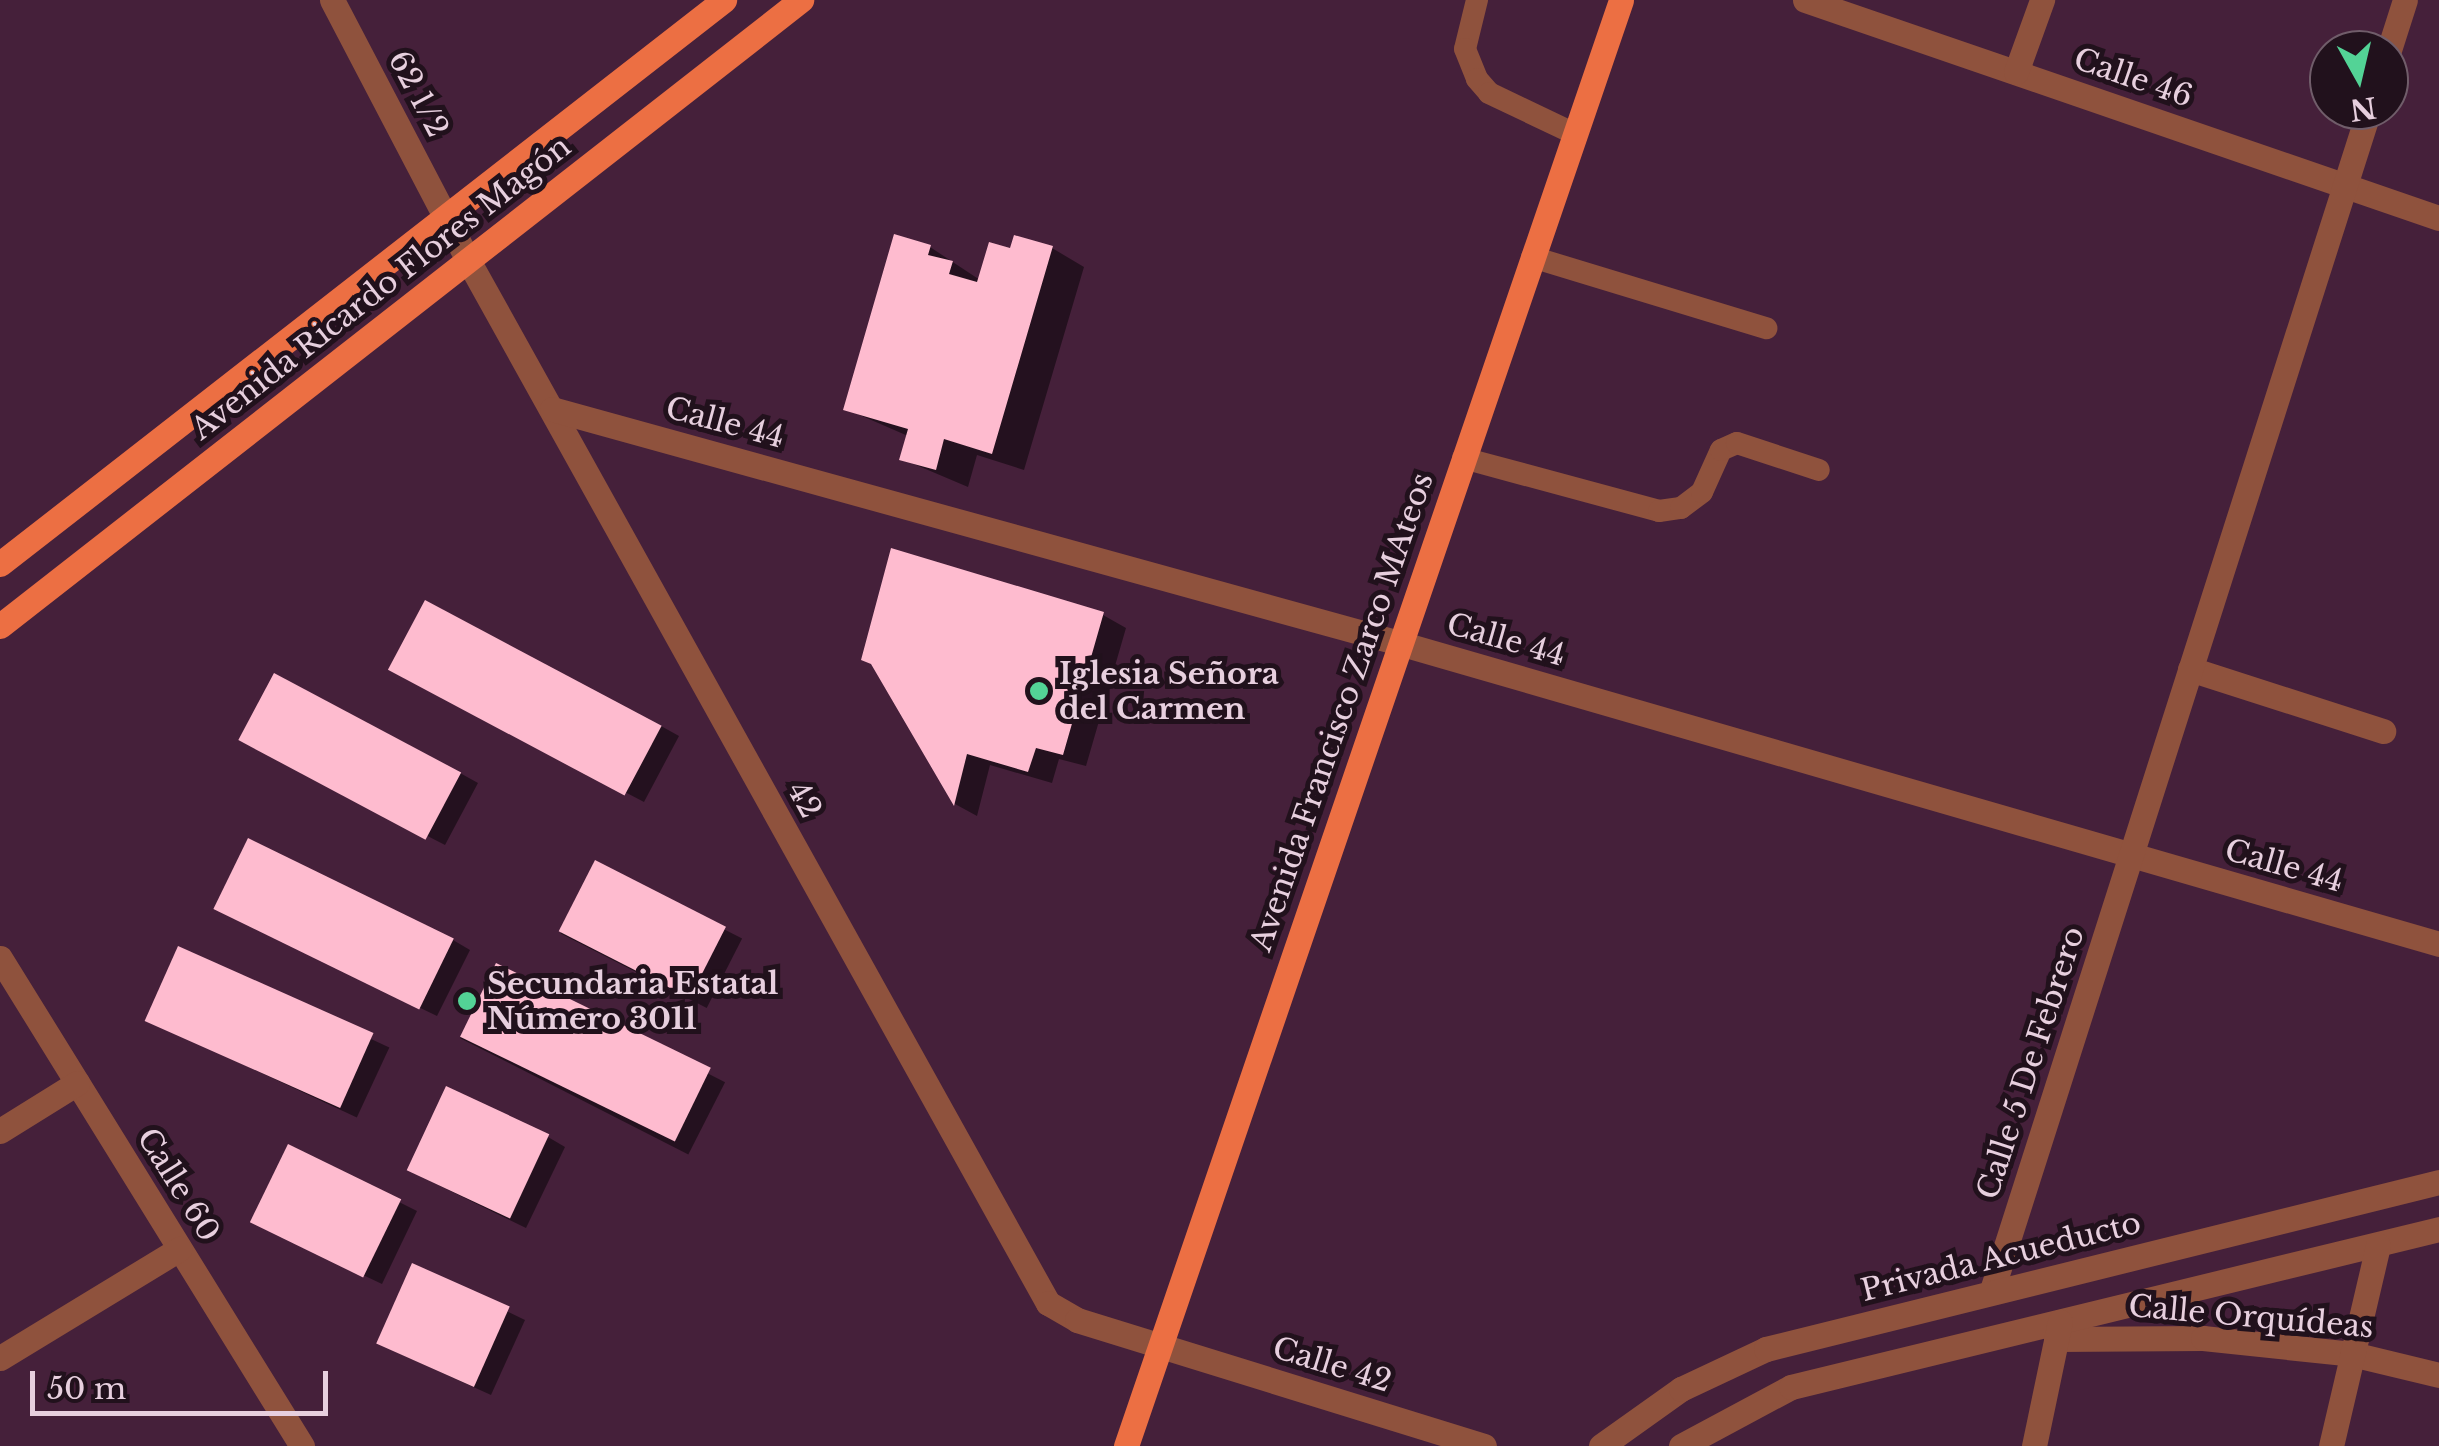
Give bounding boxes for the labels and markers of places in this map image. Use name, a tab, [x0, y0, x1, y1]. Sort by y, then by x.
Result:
place label: Iglesia Señora del Carmen	[1059, 656, 1279, 726]
marker: Iglesia Señora del Carmen	[1028, 680, 1050, 702]
place label: Secundaria Estatal Número 3011	[487, 966, 778, 1036]
marker: Secundaria Estatal Número 3011	[456, 990, 478, 1012]

